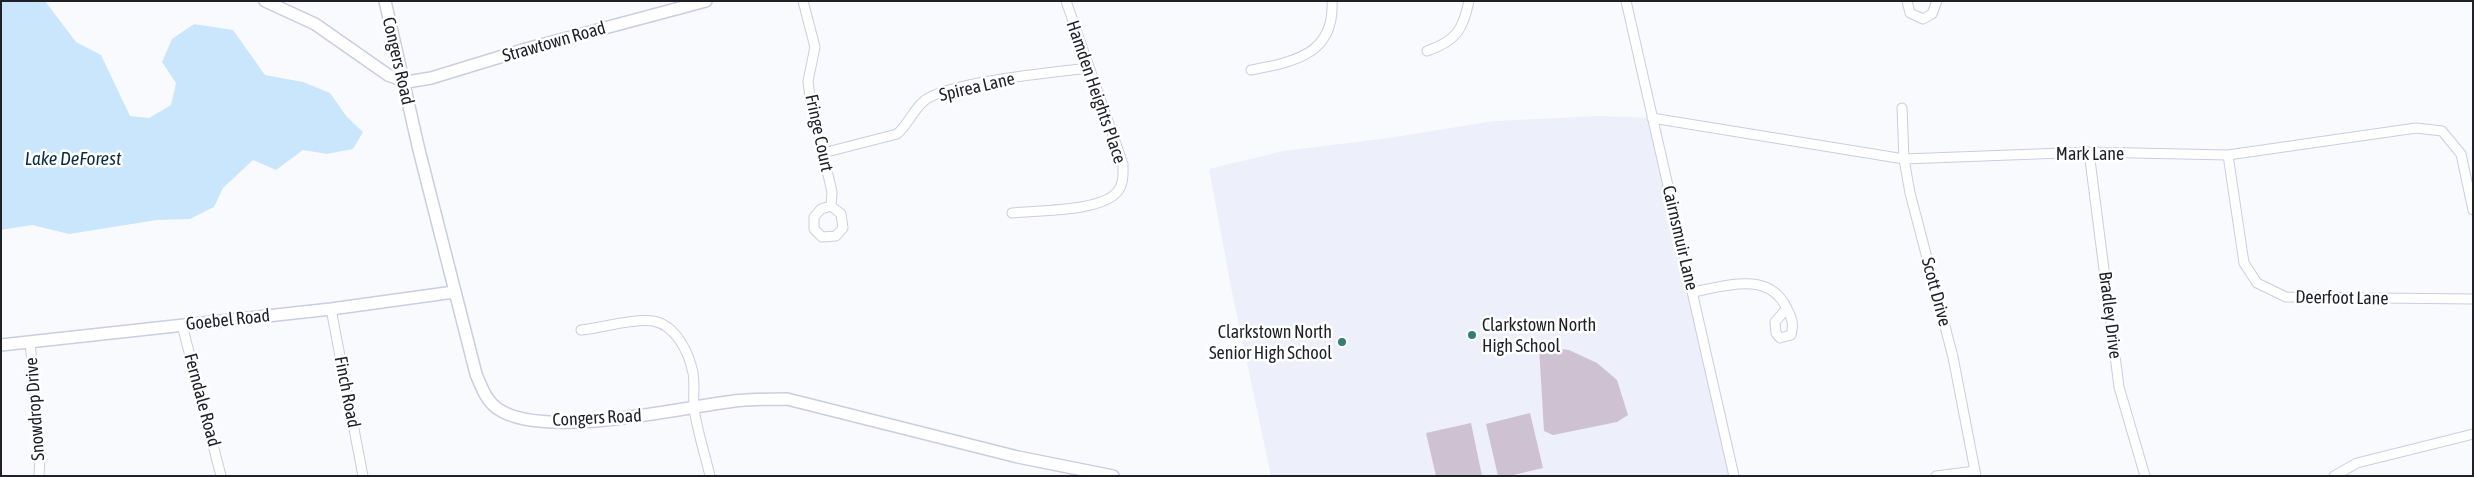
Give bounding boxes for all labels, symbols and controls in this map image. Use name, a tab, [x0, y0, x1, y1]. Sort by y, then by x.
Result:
street label: Congers Road	[377, 15, 419, 107]
street label: Strawtown Road	[500, 17, 608, 67]
street label: Hamden Heights Place	[1061, 18, 1131, 166]
street label: Spirea Lane	[937, 68, 1017, 106]
street label: Fringe Court	[800, 92, 838, 174]
street label: Mark Lane	[2056, 143, 2124, 165]
water label: Lake DeForest	[25, 148, 121, 170]
street label: Cairnsmuir Lane	[1657, 184, 1703, 292]
street label: Scott Drive	[1916, 255, 1956, 329]
street label: Bradley Drive	[2094, 270, 2126, 360]
street label: Deerfoot Lane	[2295, 286, 2389, 310]
street label: Goebel Road	[185, 305, 271, 335]
place label: Clarkstown North High School	[1482, 314, 1596, 356]
place label: Clarkstown North Senior High School	[1209, 321, 1332, 364]
marker: Clarkstown North High School	[1466, 329, 1478, 341]
marker: Clarkstown North Senior High School	[1336, 336, 1348, 348]
street label: Ferndale Road	[179, 351, 225, 449]
street label: Finch Road	[329, 354, 365, 430]
street label: Snowdrop Drive	[21, 357, 49, 461]
street label: Congers Road	[552, 405, 642, 431]

